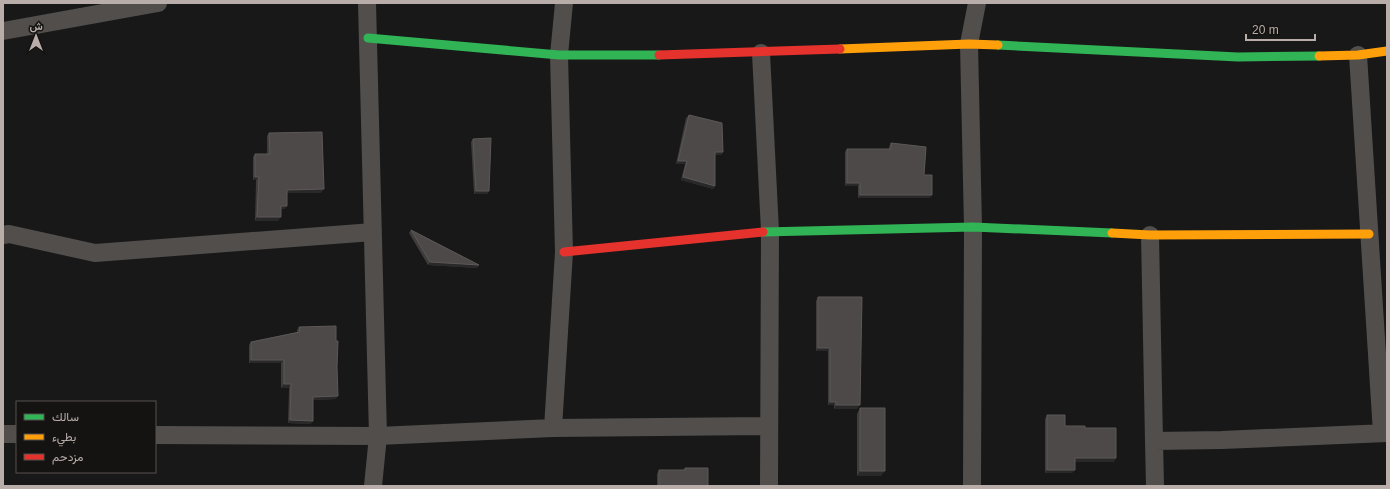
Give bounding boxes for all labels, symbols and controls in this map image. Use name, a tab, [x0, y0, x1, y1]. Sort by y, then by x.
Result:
north arrow	[16, 16, 56, 56]
scale bar	[1246, 16, 1315, 42]
text: ش	[29, 20, 43, 33]
text: 20 m	[1252, 23, 1279, 37]
legend	[16, 401, 156, 473]
text: سالك	[52, 410, 79, 424]
text: بطيء	[52, 430, 76, 447]
text: مزدحم	[52, 450, 83, 465]

